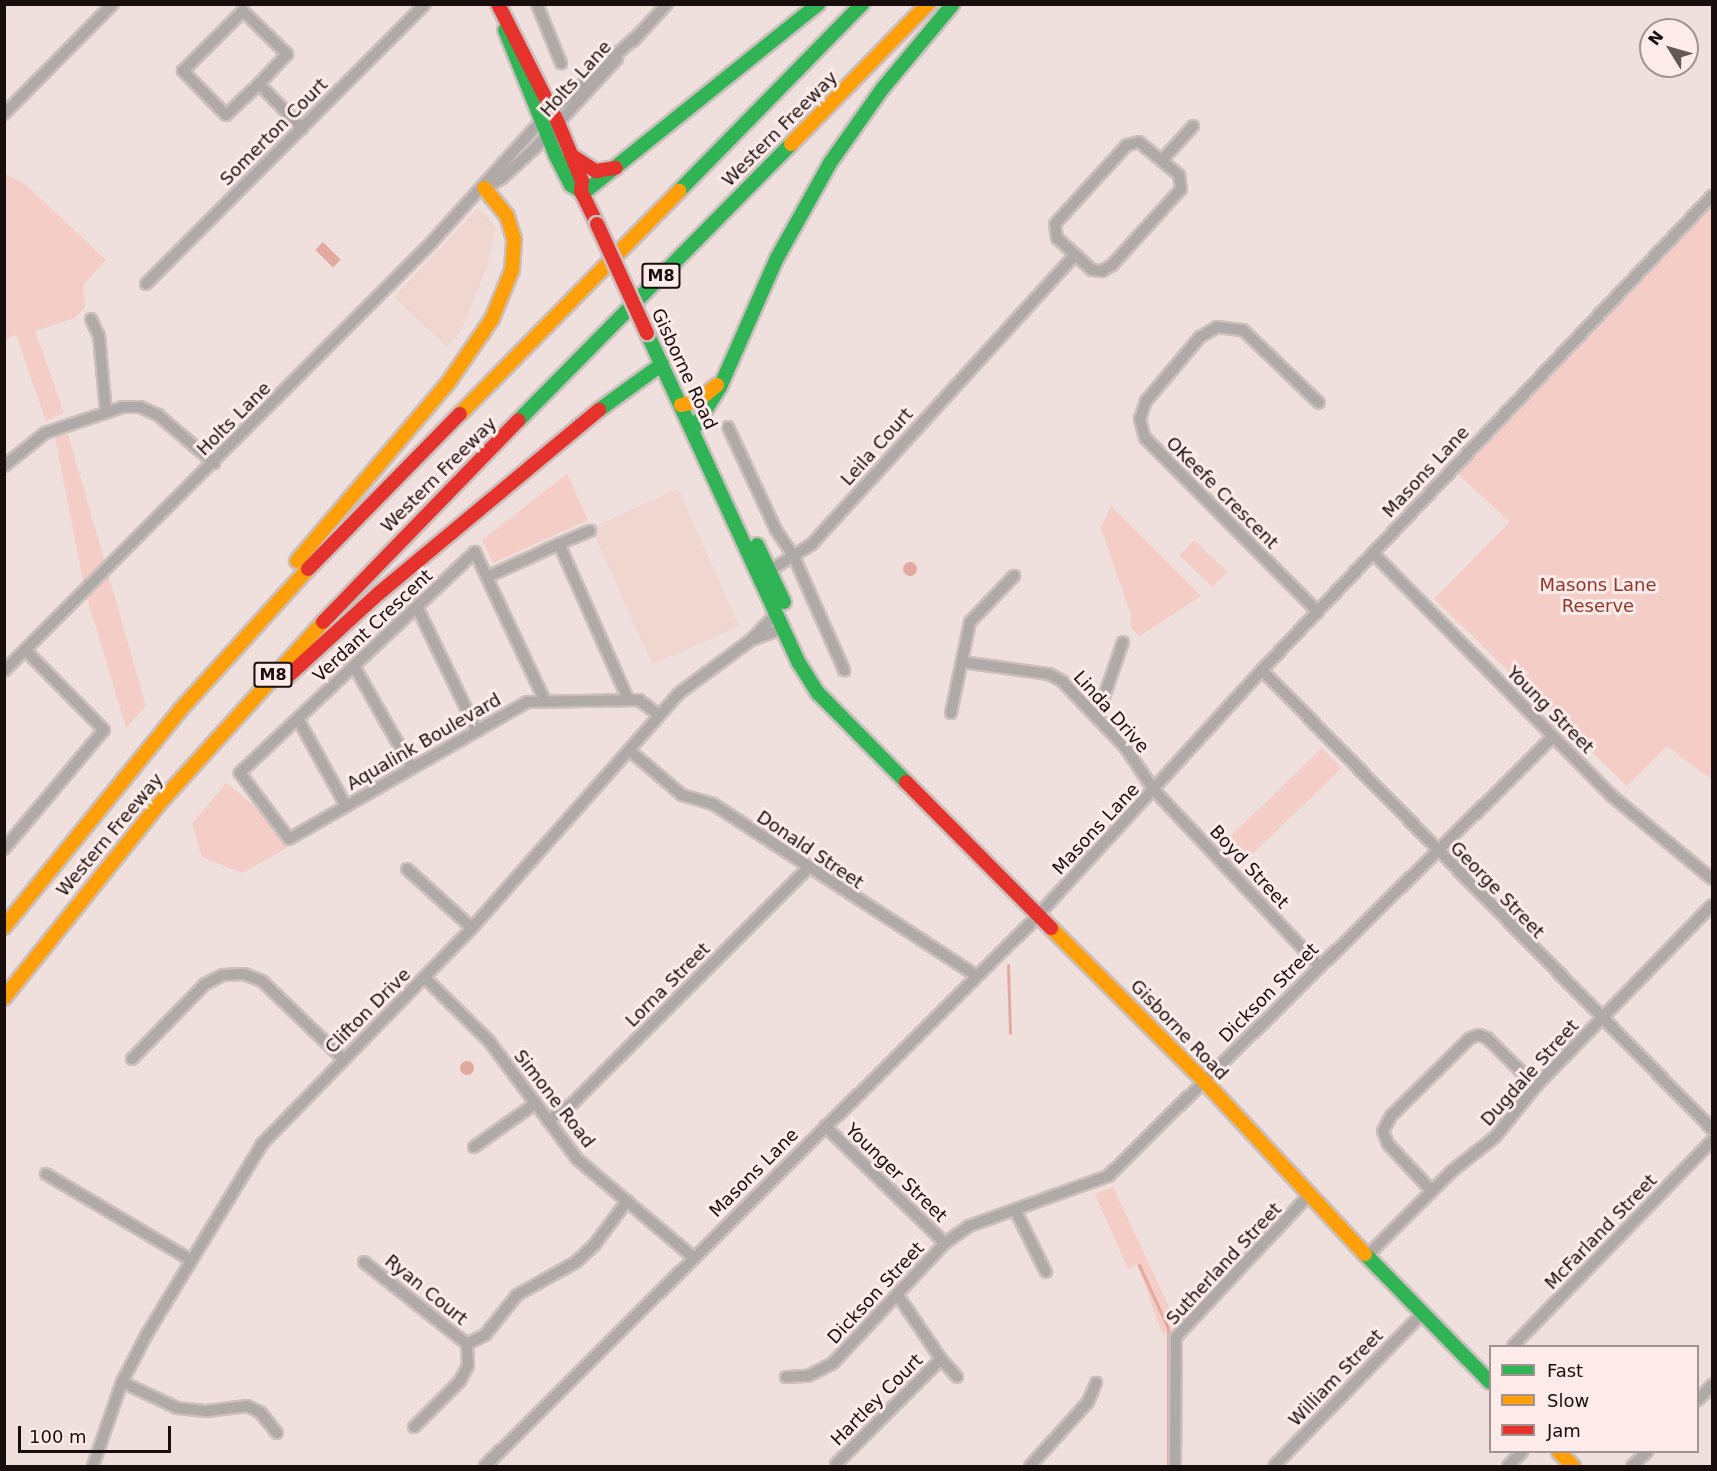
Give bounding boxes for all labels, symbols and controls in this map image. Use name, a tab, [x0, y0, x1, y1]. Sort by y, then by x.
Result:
north arrow	[1639, 18, 1699, 78]
text: N	[1644, 27, 1667, 49]
street label: Holts Lane	[536, 36, 616, 122]
street label: Western Freeway	[718, 67, 842, 191]
street label: Somerton Court	[216, 74, 332, 190]
road number: M8	[640, 263, 682, 289]
street label: Gisborne Road	[646, 305, 722, 433]
street label: Holts Lane	[193, 378, 275, 460]
street label: Leila Court	[837, 404, 917, 490]
street label: Western Freeway	[377, 413, 501, 537]
street label: Masons Lane	[1378, 422, 1474, 522]
street label: OKeefe Crescent	[1161, 432, 1283, 554]
street label: Verdant Crescent	[309, 565, 437, 687]
park label: Masons Lane Reserve	[1540, 575, 1656, 618]
road number: M8	[252, 662, 294, 688]
street label: Young Street	[1502, 662, 1598, 758]
street label: Linda Drive	[1069, 667, 1153, 757]
street label: Aqualink Boulevard	[343, 689, 505, 795]
street label: Western Freeway	[52, 769, 168, 901]
street label: Masons Lane	[1048, 779, 1144, 879]
street label: Donald Street	[752, 806, 868, 894]
street label: Boyd Street	[1205, 821, 1293, 913]
street label: George Street	[1445, 837, 1549, 943]
street label: Lorna Street	[621, 938, 715, 1032]
street label: Dickson Street	[1215, 939, 1323, 1047]
street label: Clifton Drive	[321, 964, 415, 1058]
street label: Gisborne Road	[1126, 975, 1232, 1085]
street label: Dugdale Street	[1477, 1015, 1583, 1131]
street label: Simone Road	[509, 1046, 599, 1152]
street label: Younger Street	[841, 1119, 951, 1227]
street label: Masons Lane	[705, 1124, 803, 1222]
street label: McFarland Street	[1540, 1170, 1662, 1294]
street label: Sutherland Street	[1162, 1198, 1286, 1330]
street label: Dickson Street	[823, 1238, 929, 1348]
street label: Ryan Court	[380, 1250, 472, 1330]
street label: William Street	[1284, 1325, 1388, 1431]
legend	[1489, 1345, 1699, 1453]
street label: Hartley Court	[827, 1350, 927, 1450]
text: Fast	[1547, 1360, 1583, 1381]
text: Slow	[1547, 1390, 1589, 1411]
scale bar	[21, 1414, 174, 1452]
text: Jam	[1547, 1420, 1581, 1441]
text: 100 m	[29, 1426, 87, 1447]

